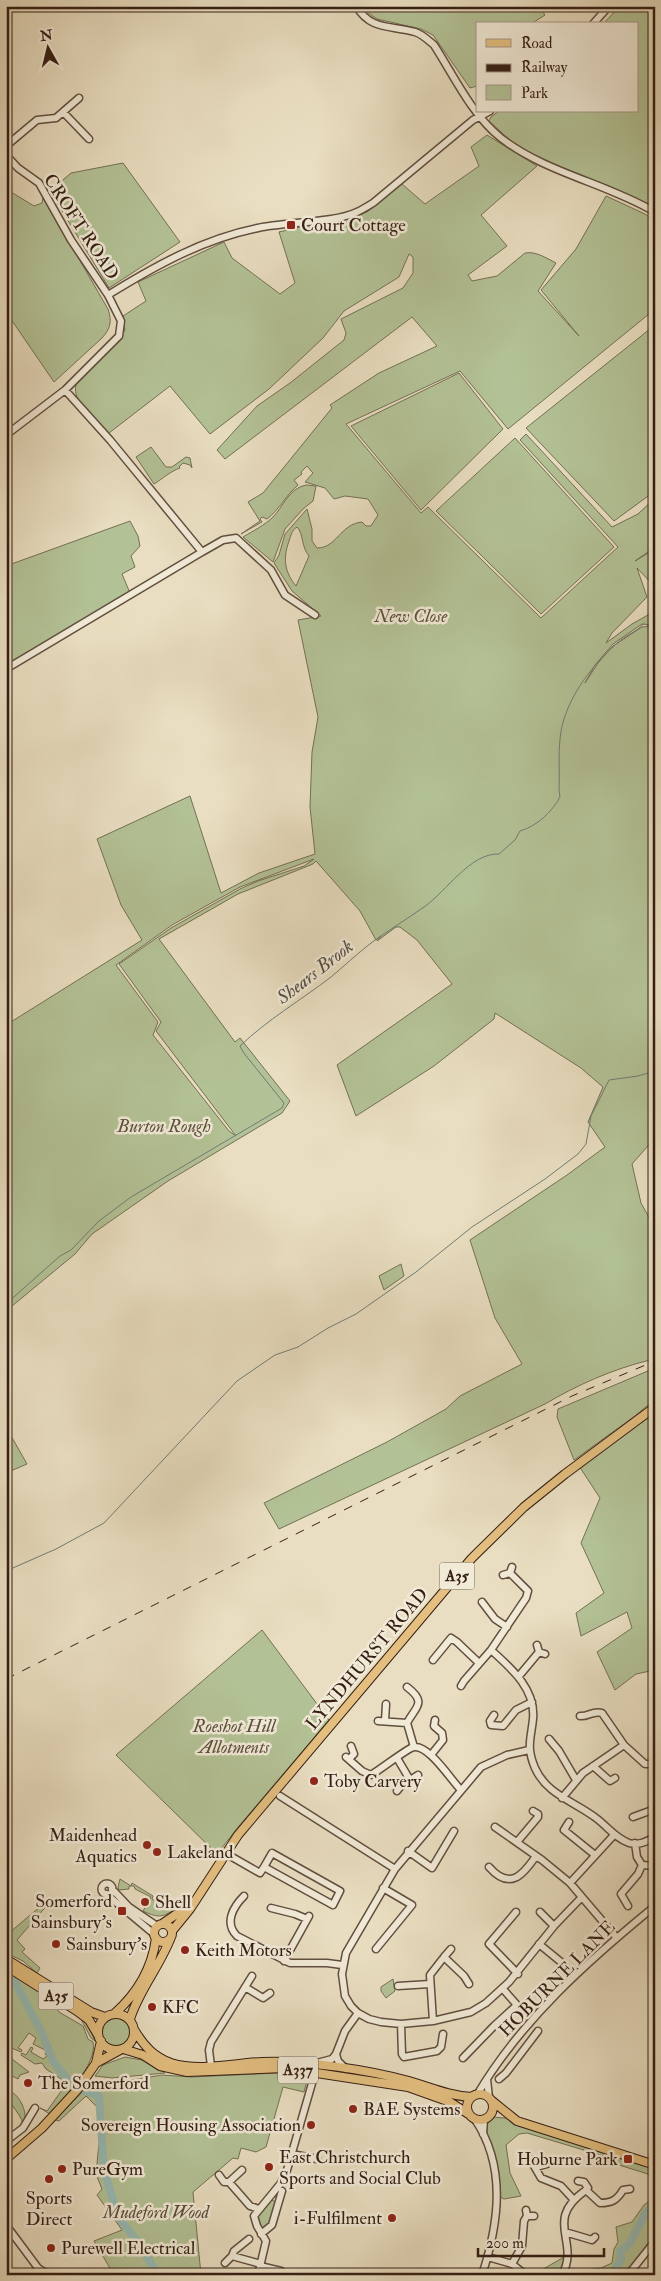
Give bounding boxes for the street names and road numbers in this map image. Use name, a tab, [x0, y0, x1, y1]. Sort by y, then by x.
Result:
street label: CROFT ROAD	[38, 170, 124, 284]
road number: A35	[440, 1562, 474, 1590]
street label: LYNDHURST ROAD	[301, 1583, 433, 1735]
street label: HOBURNE LANE	[494, 1916, 620, 2042]
road number: A35	[38, 1982, 74, 2010]
road number: A337	[278, 2056, 318, 2084]

